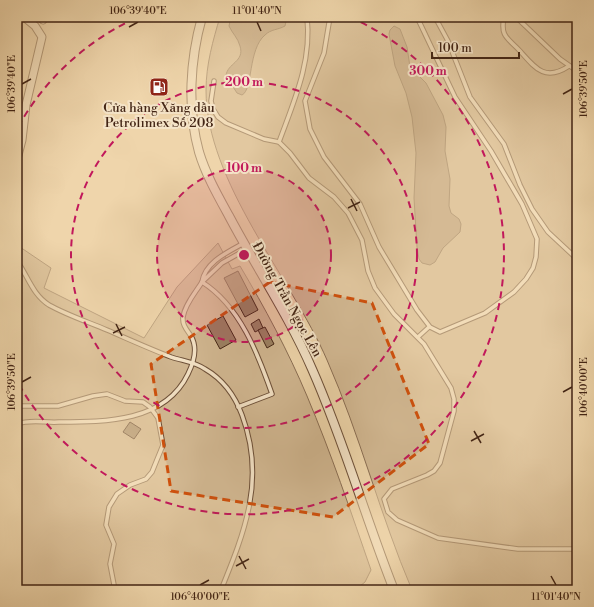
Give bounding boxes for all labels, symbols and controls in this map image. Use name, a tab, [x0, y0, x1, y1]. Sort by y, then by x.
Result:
text: 106°39'40"E	[109, 5, 167, 17]
text: 11°01'40"N	[232, 5, 282, 17]
scale bar	[432, 34, 519, 60]
text: 100 m	[438, 41, 472, 56]
text: 106°39'40"E	[6, 55, 18, 113]
text: 106°39'50"E	[578, 60, 590, 118]
text: 300 m	[409, 64, 447, 79]
text: 200 m	[225, 75, 263, 90]
fuel station icon: Cửa hàng Xăng dầu Petrolimex Số 208	[148, 76, 170, 98]
place label: Cửa hàng Xăng dầu Petrolimex Số 208	[103, 100, 215, 131]
text: 100 m	[226, 161, 262, 176]
street label: Đường Trần Ngọc Lên	[249, 239, 326, 360]
centre of rings	[237, 248, 251, 262]
text: 106°39'50"E	[6, 353, 18, 411]
text: 106°40'00"E	[578, 357, 590, 417]
text: 106°40'00"E	[170, 591, 230, 603]
text: 11°01'40"N	[531, 591, 581, 603]

